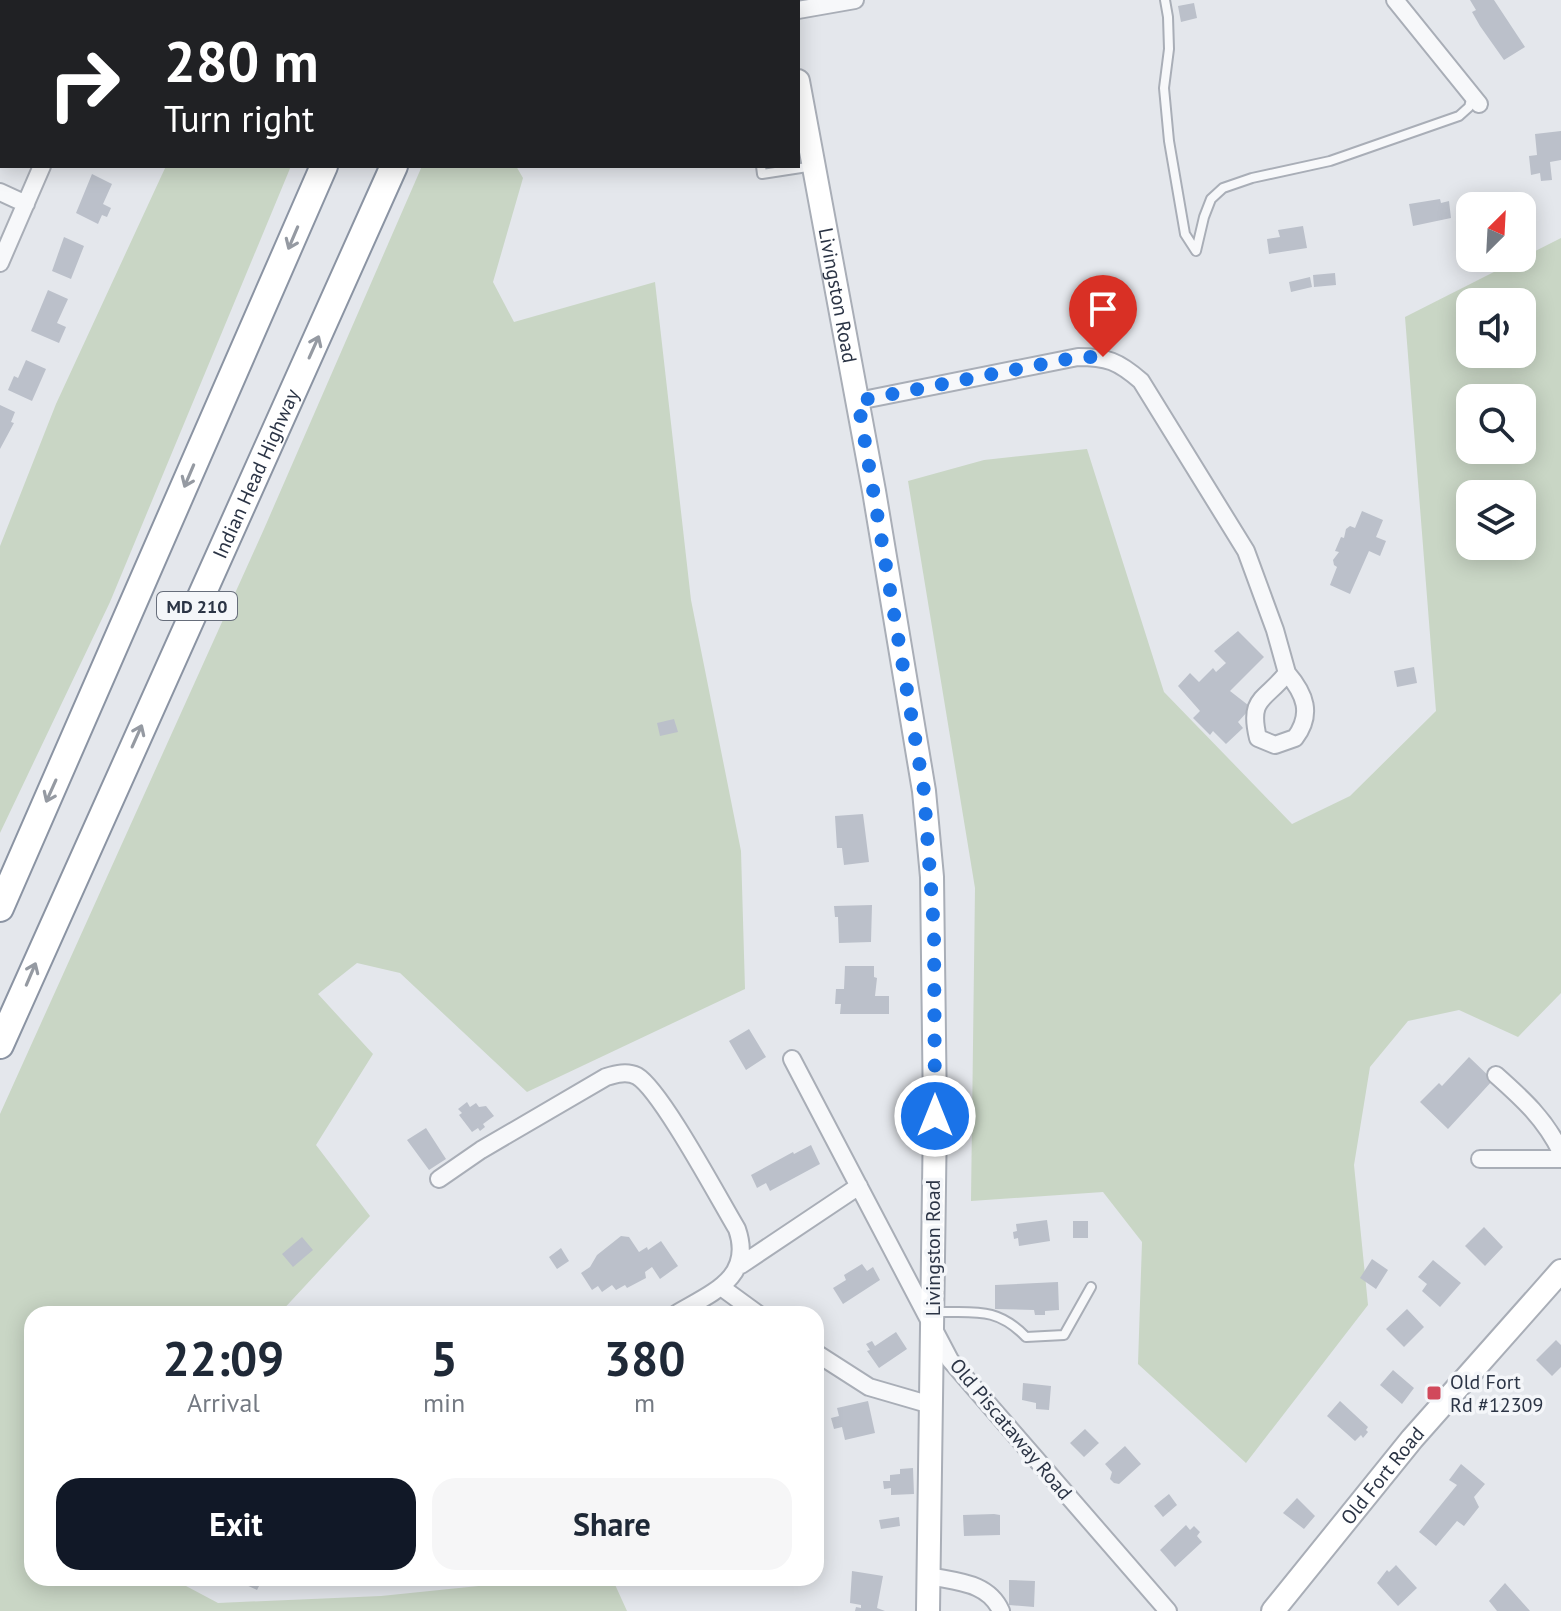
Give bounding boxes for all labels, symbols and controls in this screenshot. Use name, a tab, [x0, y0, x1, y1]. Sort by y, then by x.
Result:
text: 280 m	[164, 25, 319, 97]
icon: right	[32, 32, 136, 136]
text: Turn right	[164, 95, 314, 142]
north arrow	[1456, 192, 1536, 272]
map controls	[1456, 192, 1536, 560]
one-way arrow	[284, 225, 299, 249]
street label: Livingston Road	[812, 226, 863, 365]
pin	[1069, 275, 1137, 357]
icon: arrive	[1081, 287, 1125, 331]
button: sound	[1456, 288, 1536, 368]
one-way arrow	[307, 335, 322, 359]
street label: Indian Head Highway	[207, 384, 306, 563]
button: search	[1456, 384, 1536, 464]
one-way arrow	[181, 464, 196, 488]
button: layers	[1456, 480, 1536, 560]
road number: MD 210	[157, 592, 237, 620]
one-way arrow	[130, 725, 145, 749]
one-way arrow	[43, 778, 58, 803]
one-way arrow	[24, 962, 39, 986]
position arrow	[893, 1074, 977, 1158]
street label: Livingston Road	[920, 1180, 946, 1316]
text: 22:09	[163, 1327, 284, 1389]
text: 5	[430, 1327, 458, 1389]
text: 380	[604, 1327, 685, 1389]
street label: Old Piscataway Road	[944, 1353, 1078, 1505]
place label: Old Fort Rd #12309	[1450, 1369, 1543, 1418]
marker: Old Fort Rd #12309	[1425, 1384, 1443, 1402]
text: Arrival	[187, 1386, 260, 1419]
text: min	[423, 1386, 465, 1419]
text: m	[634, 1386, 655, 1419]
street label: Old Fort Road	[1335, 1421, 1430, 1530]
button: Exit	[56, 1478, 416, 1570]
button: Share	[432, 1478, 792, 1570]

